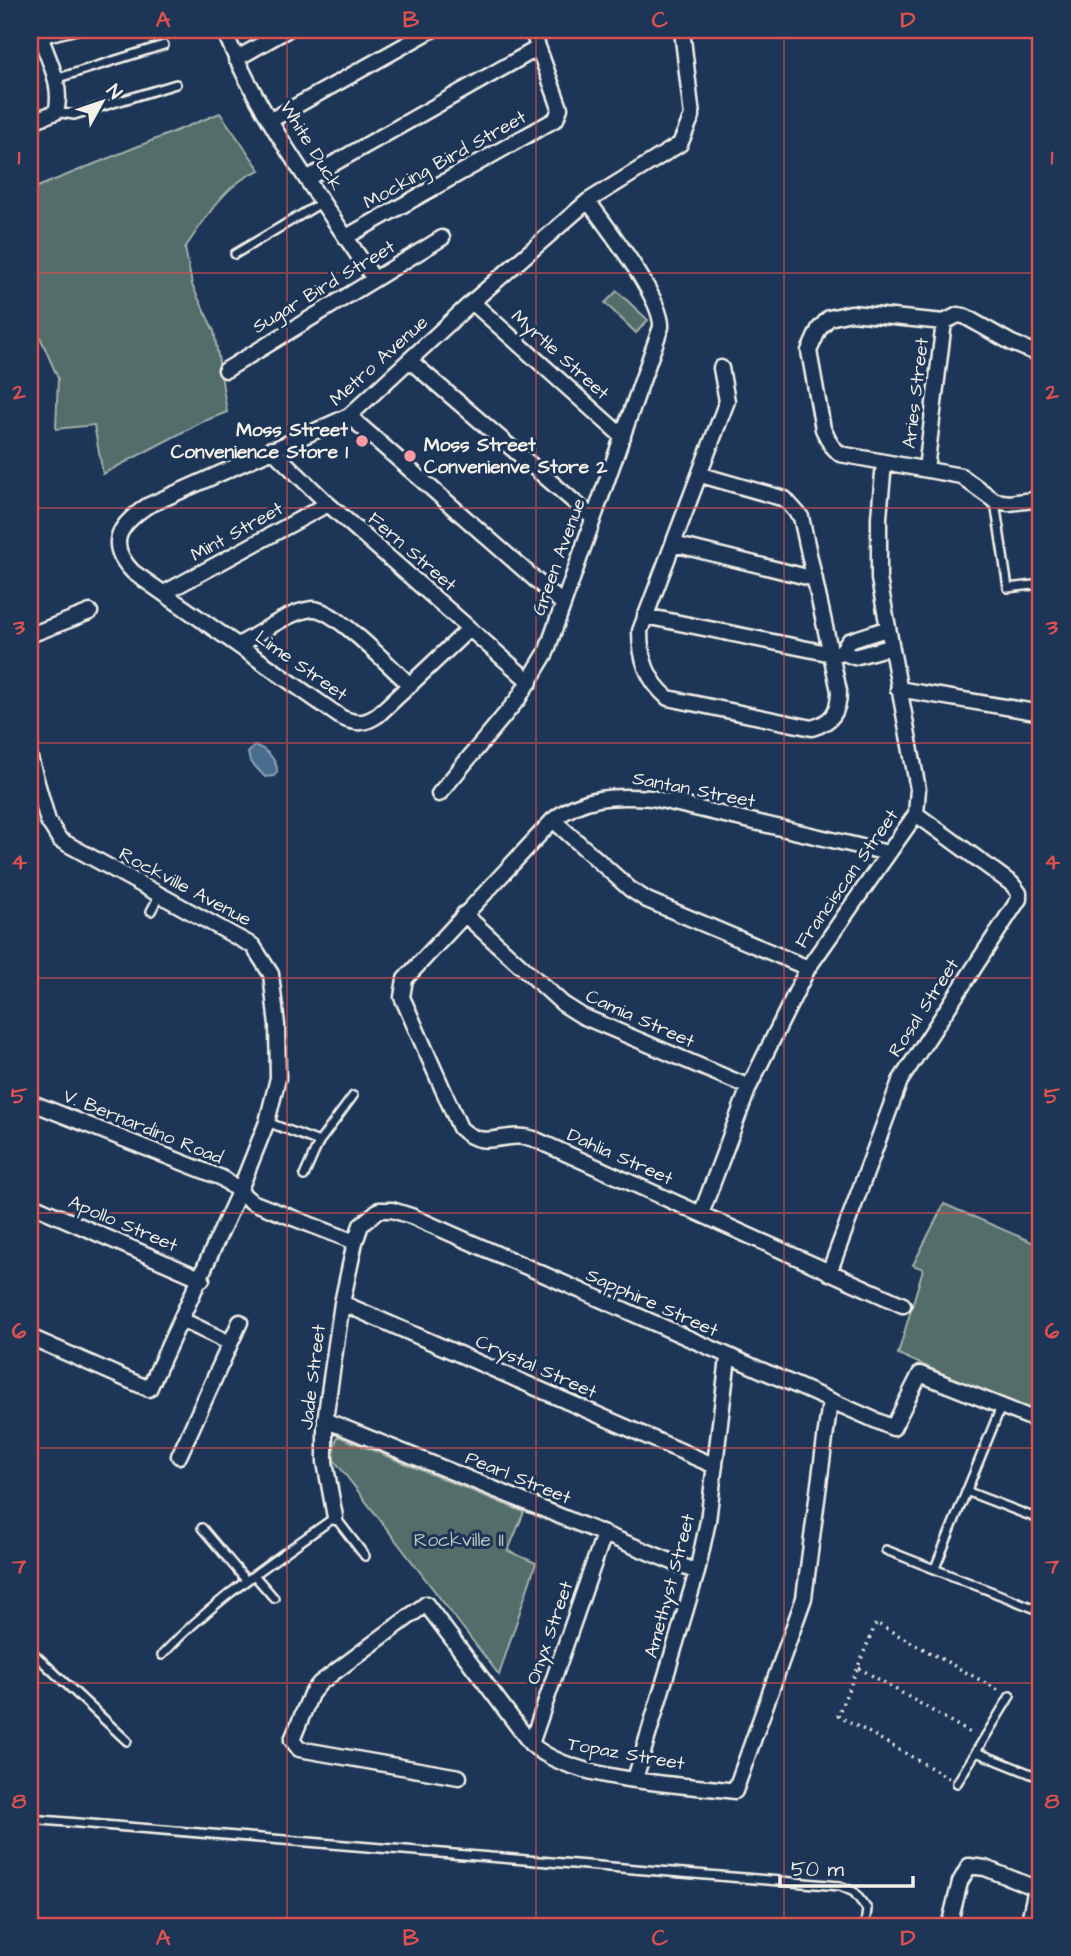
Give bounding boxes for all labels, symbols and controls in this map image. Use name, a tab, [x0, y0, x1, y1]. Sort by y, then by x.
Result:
text: A	[156, 4, 171, 36]
text: B	[403, 4, 420, 36]
text: C	[652, 4, 669, 36]
text: D	[901, 4, 916, 36]
north arrow	[66, 66, 136, 136]
text: N	[100, 79, 128, 105]
street label: White Duck	[273, 96, 349, 196]
street label: Mocking Bird Street	[359, 104, 532, 217]
text: 1	[18, 141, 21, 173]
text: 1	[1051, 141, 1054, 173]
street label: Sugar Bird Street	[248, 233, 401, 341]
street label: Myrtle Street	[504, 304, 615, 407]
street label: Metro Avenue	[324, 309, 434, 413]
street label: Aries Street	[896, 336, 936, 450]
text: 2	[11, 376, 26, 408]
text: 2	[1044, 376, 1059, 408]
place label: Moss Street Convenience Store 1	[171, 417, 349, 466]
place label: Moss Street Convenienve Store 2	[424, 432, 608, 481]
marker: Moss Street Convenience Store 1	[354, 433, 370, 449]
marker: Moss Street Convenienve Store 2	[402, 448, 418, 464]
street label: Mint Street	[186, 495, 288, 569]
street label: Green Avenue	[525, 495, 593, 619]
street label: Fern Street	[362, 506, 462, 598]
text: 3	[12, 611, 25, 643]
text: 3	[1045, 611, 1058, 643]
street label: Lime Street	[249, 624, 353, 708]
street label: Santan Street	[630, 765, 758, 815]
street label: Franciscan Street	[789, 804, 905, 954]
street label: Rockville Avenue	[114, 841, 256, 933]
text: 4	[11, 846, 27, 878]
text: 4	[1044, 846, 1060, 878]
street label: Rosal Street	[882, 953, 966, 1063]
street label: Camia Street	[581, 983, 699, 1055]
text: 5	[11, 1080, 28, 1112]
text: 5	[1044, 1080, 1061, 1112]
street label: V. Bernardino Road	[59, 1083, 227, 1171]
street label: Dahlia Street	[563, 1122, 677, 1192]
street label: Apollo Street	[64, 1189, 182, 1259]
street label: Sapphire Street	[582, 1262, 723, 1344]
text: 6	[12, 1315, 27, 1347]
text: 6	[1045, 1315, 1060, 1347]
street label: Jade Street	[293, 1322, 333, 1431]
street label: Crystal Street	[471, 1328, 601, 1407]
street label: Pearl Street	[461, 1445, 575, 1512]
street label: Amethyst Street	[638, 1511, 703, 1661]
park label: Rockville II	[414, 1527, 504, 1554]
text: 7	[11, 1550, 27, 1582]
text: 7	[1044, 1550, 1060, 1582]
street label: Onyx Street	[520, 1577, 581, 1689]
street label: Topaz Street	[565, 1730, 687, 1778]
text: 8	[12, 1785, 27, 1817]
text: 8	[1045, 1785, 1060, 1817]
scale bar	[780, 1844, 914, 1888]
text: 50 m	[791, 1855, 845, 1884]
text: A	[156, 1922, 171, 1954]
text: B	[403, 1922, 420, 1954]
text: C	[652, 1922, 669, 1954]
text: D	[901, 1922, 916, 1954]

